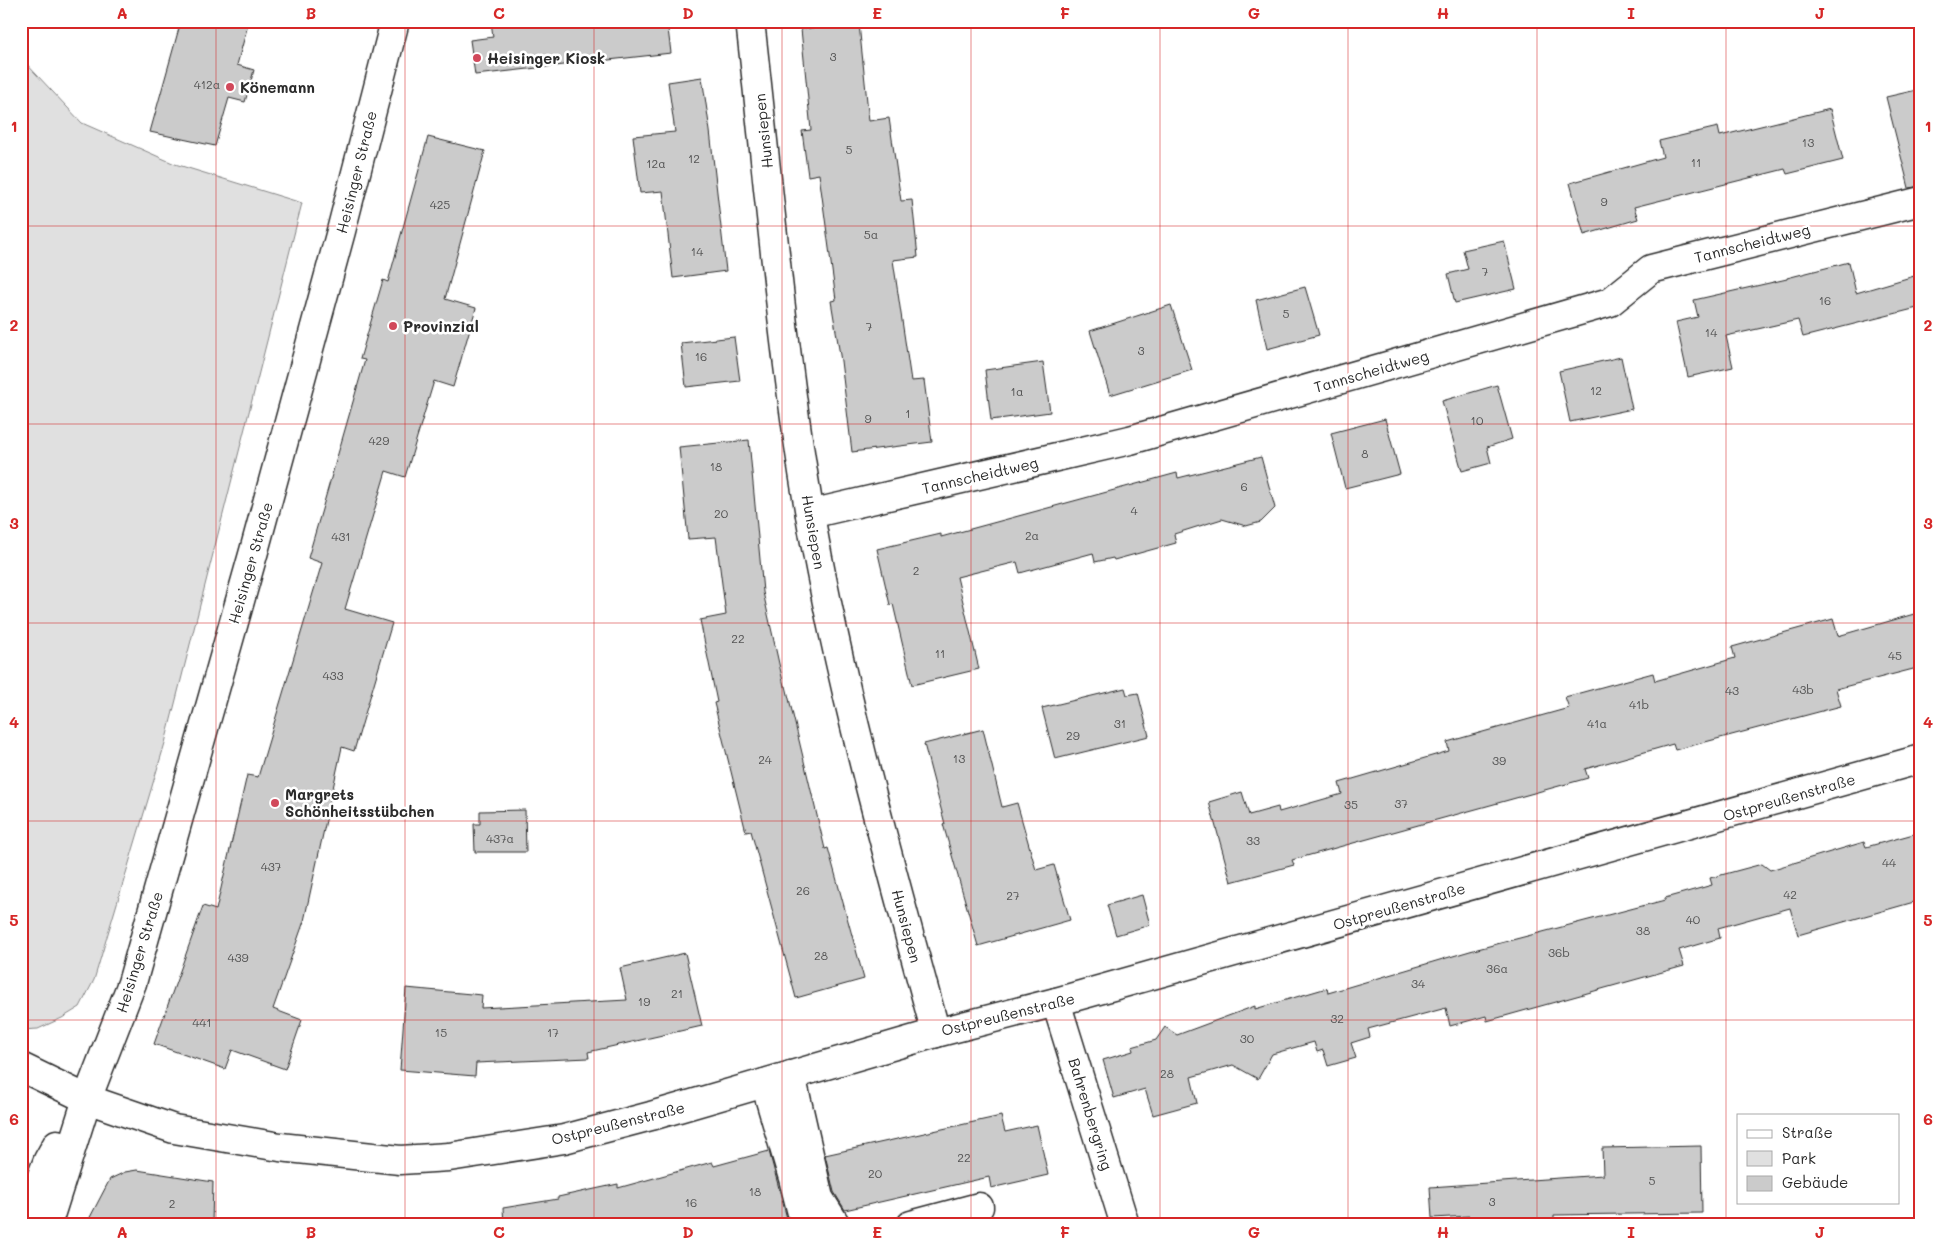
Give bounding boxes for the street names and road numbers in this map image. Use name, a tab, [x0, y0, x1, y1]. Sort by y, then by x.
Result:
street label: Hunsiepen	[749, 93, 777, 169]
street label: Heisinger Straße	[331, 109, 381, 235]
street label: Tannscheidtweg	[1692, 219, 1812, 267]
street label: Tannscheidtweg	[1311, 345, 1431, 397]
street label: Tannscheidtweg	[920, 452, 1040, 498]
street label: Hunsiepen	[798, 493, 830, 571]
street label: Heisinger Straße	[223, 500, 277, 626]
street label: Ostpreußenstraße	[1721, 769, 1857, 825]
street label: Ostpreußenstraße	[1331, 878, 1467, 934]
street label: Hunsiepen	[888, 887, 926, 965]
street label: Heisinger Straße	[111, 889, 167, 1015]
street label: Ostpreußenstraße	[939, 988, 1077, 1040]
street label: Bahrenbergring	[1064, 1055, 1118, 1173]
street label: Ostpreußenstraße	[549, 1097, 687, 1149]

